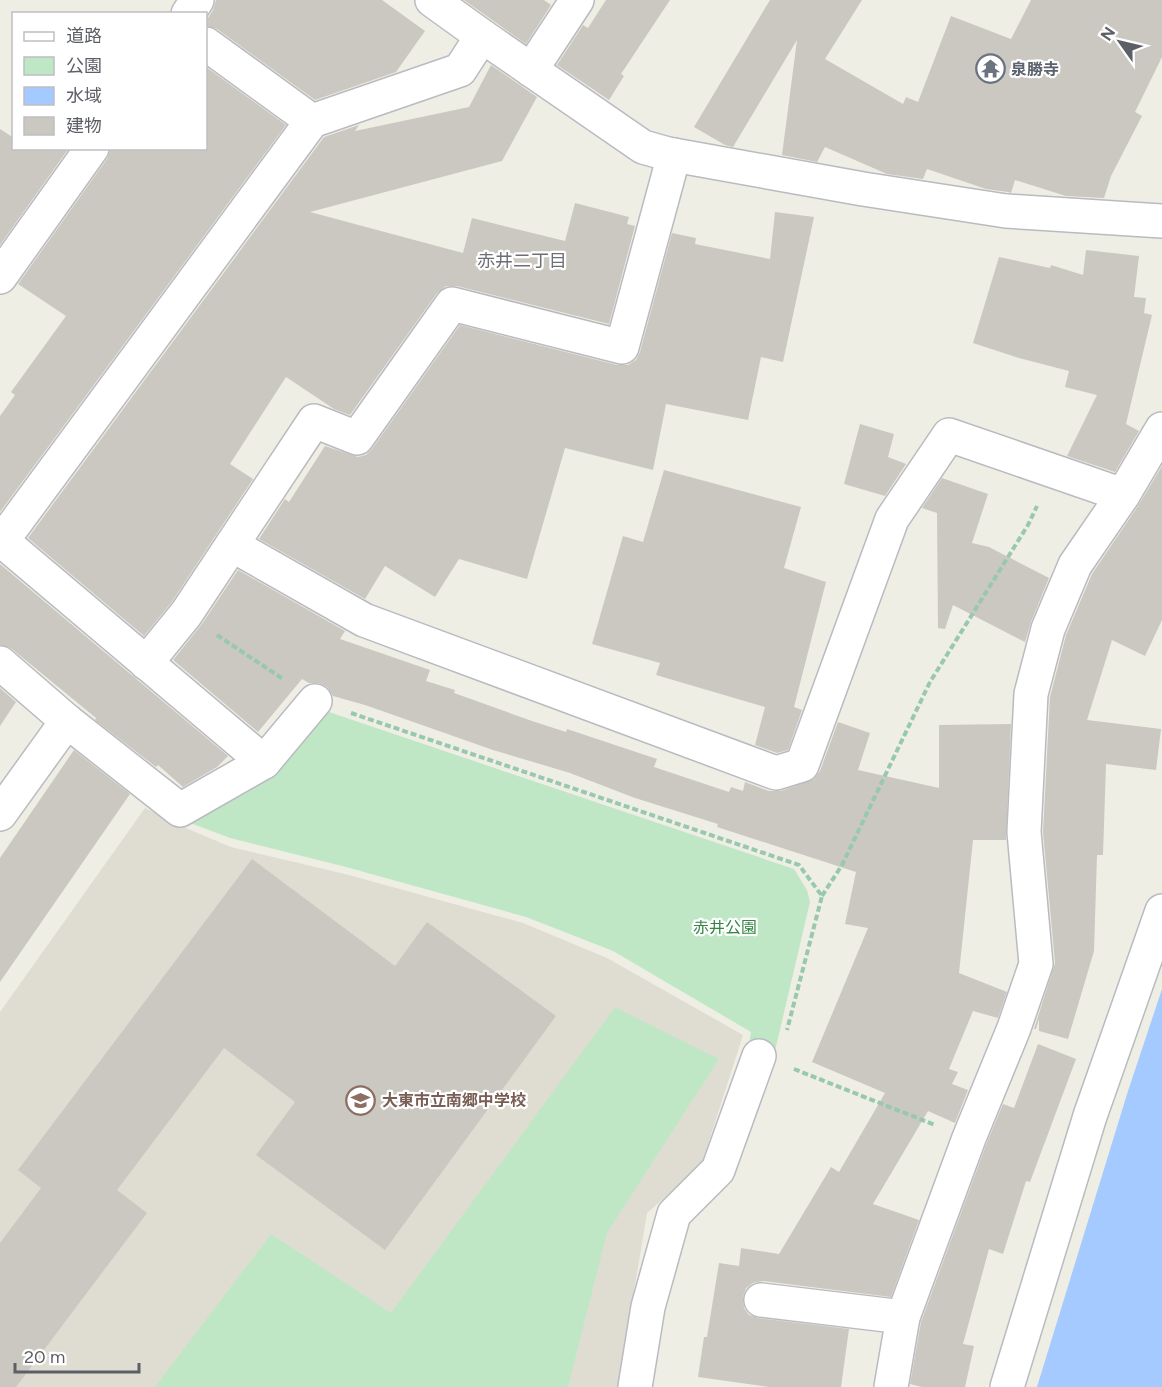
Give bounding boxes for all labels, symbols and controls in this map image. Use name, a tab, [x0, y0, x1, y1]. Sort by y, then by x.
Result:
legend	[12, 12, 207, 150]
north arrow	[1090, 12, 1150, 72]
text: N	[1097, 23, 1119, 44]
text: 道路	[66, 25, 102, 47]
temple icon: 泉勝寺	[974, 53, 1006, 85]
text: 公園	[66, 55, 102, 77]
place label: 泉勝寺	[1011, 60, 1059, 79]
text: 水域	[66, 85, 102, 107]
text: 建物	[66, 115, 102, 137]
district label: 赤井二丁目	[477, 250, 567, 272]
park label: 赤井公園	[693, 918, 757, 937]
school or university icon: 大東市立南郷中学校	[345, 1084, 377, 1116]
place label: 大東市立南郷中学校	[382, 1091, 526, 1110]
scale bar	[15, 1336, 140, 1374]
text: 20 m	[24, 1346, 65, 1368]

